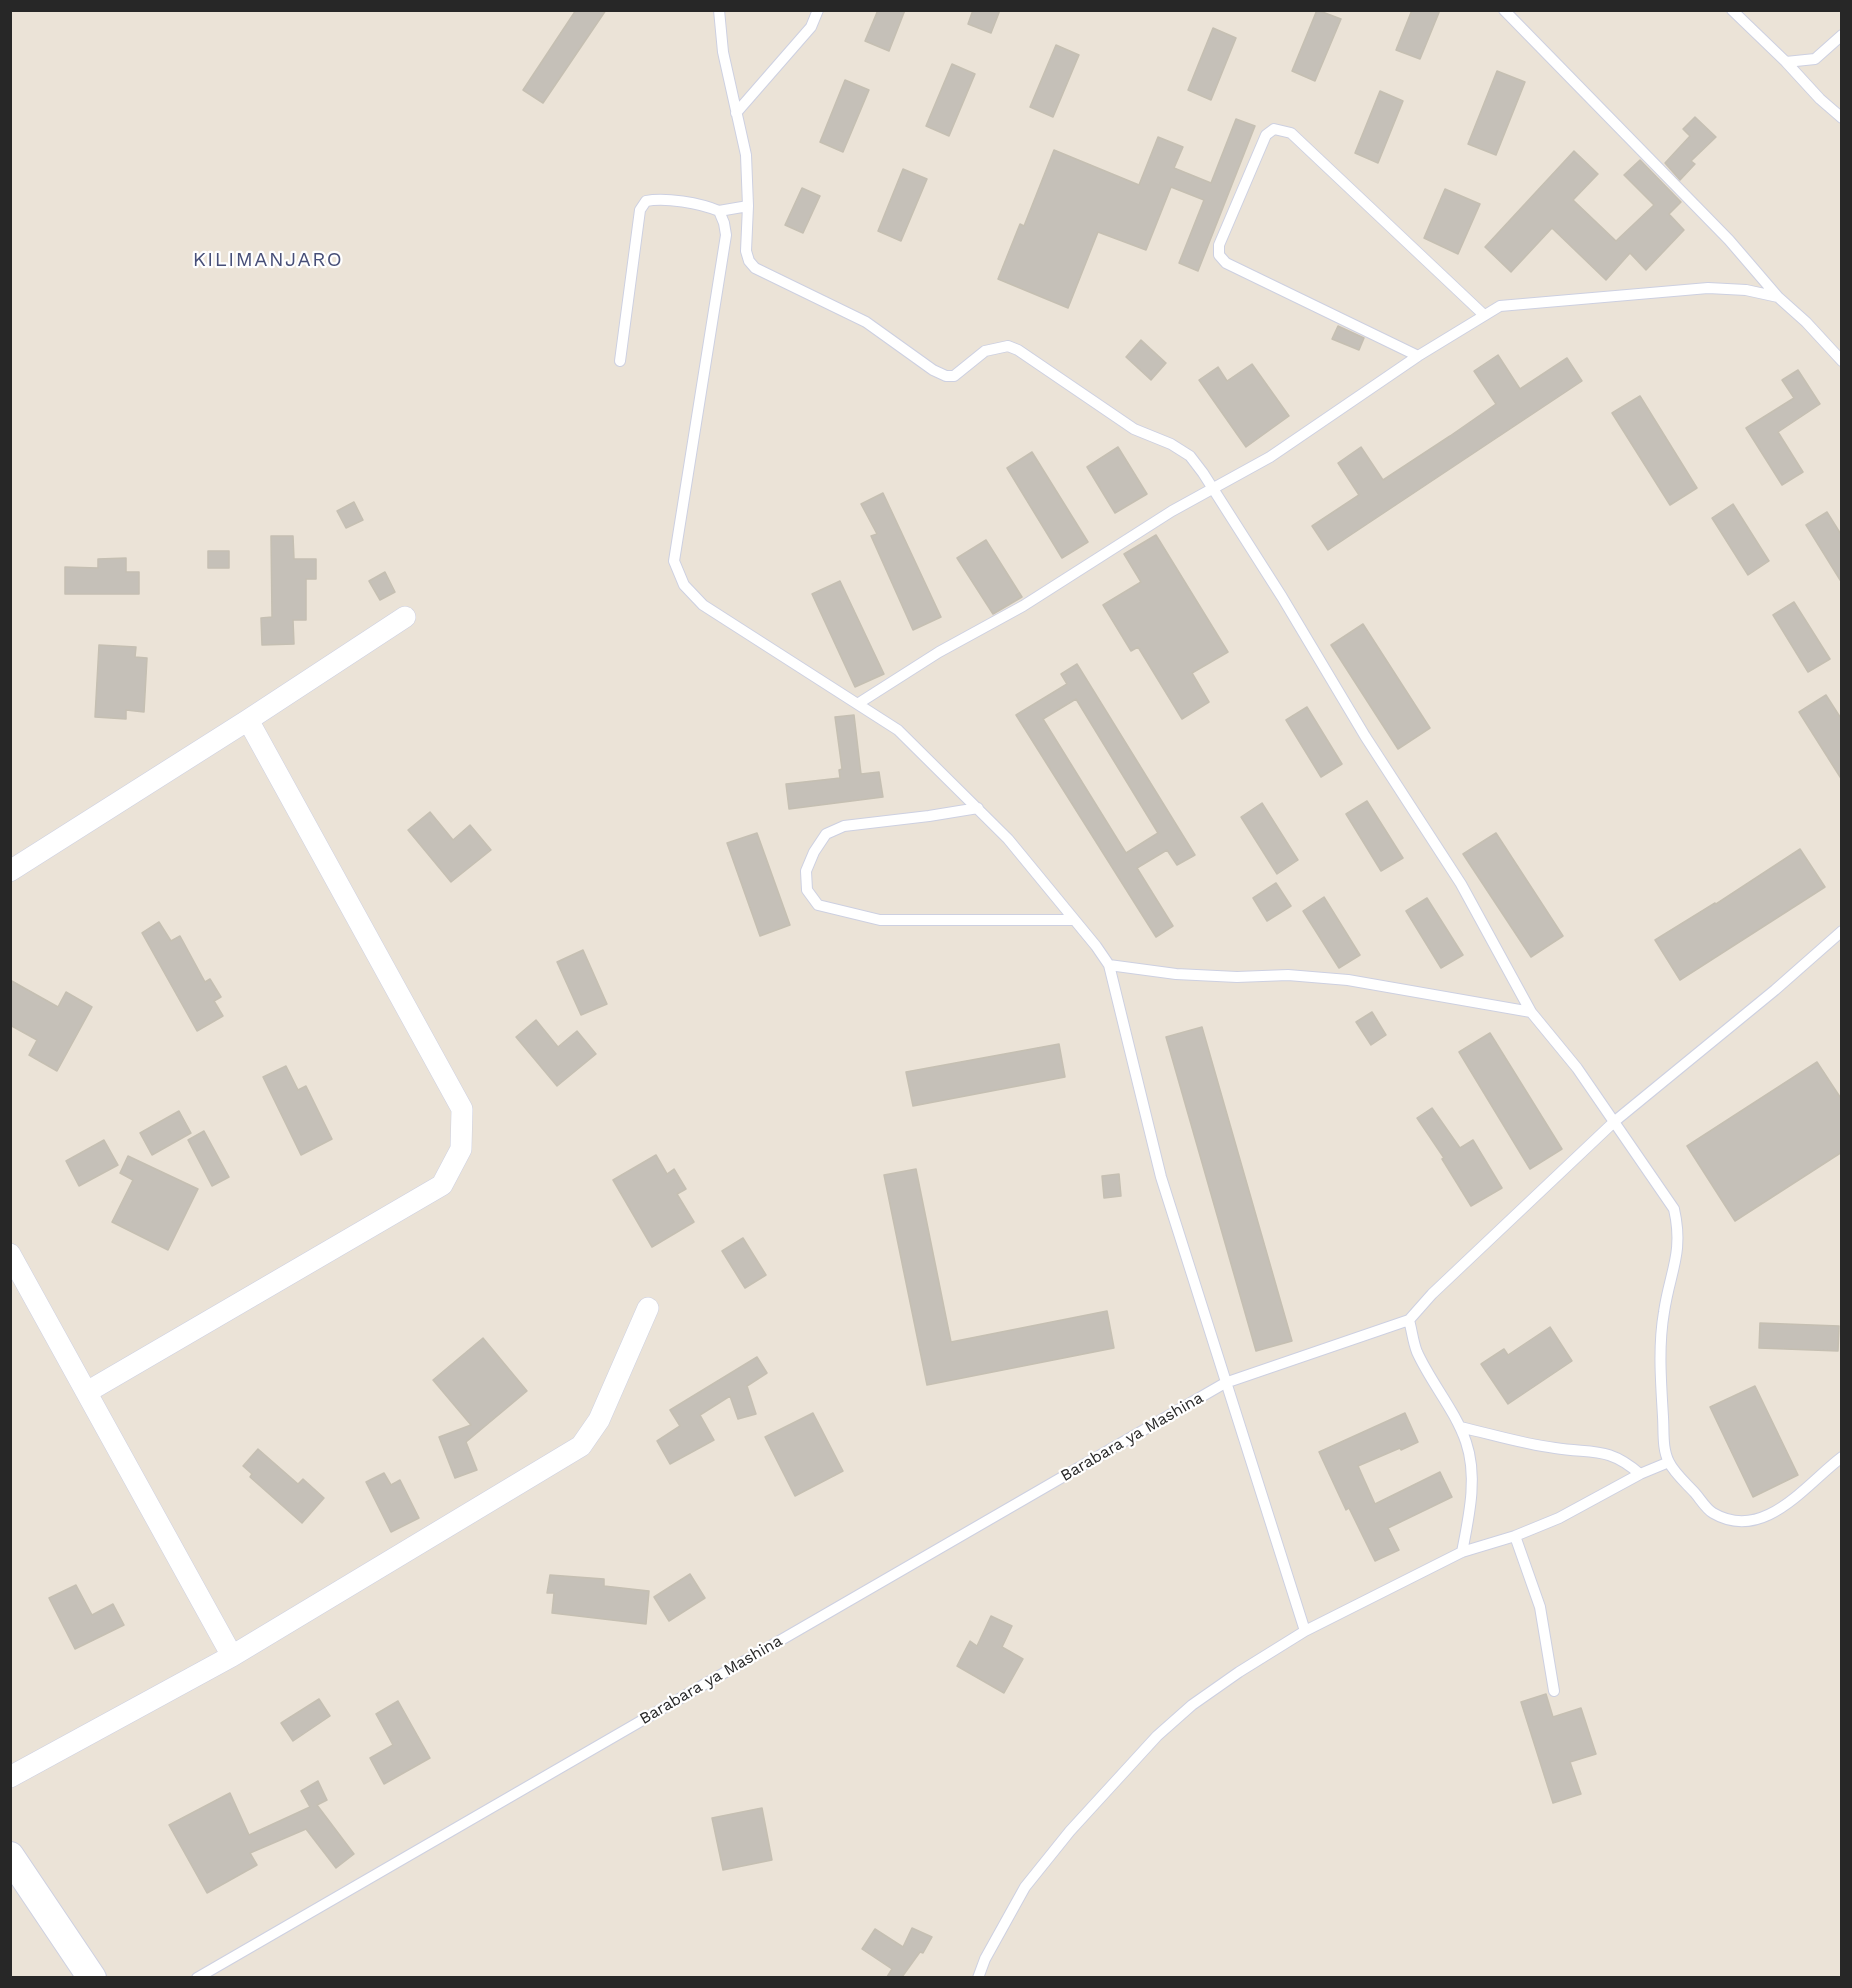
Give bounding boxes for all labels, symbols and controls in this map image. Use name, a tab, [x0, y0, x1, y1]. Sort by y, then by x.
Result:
district label: KILIMANJARO	[193, 248, 343, 272]
street label: Barabara ya Mashina	[1057, 1388, 1207, 1486]
street label: Barabara ya Mashina	[636, 1631, 786, 1729]

